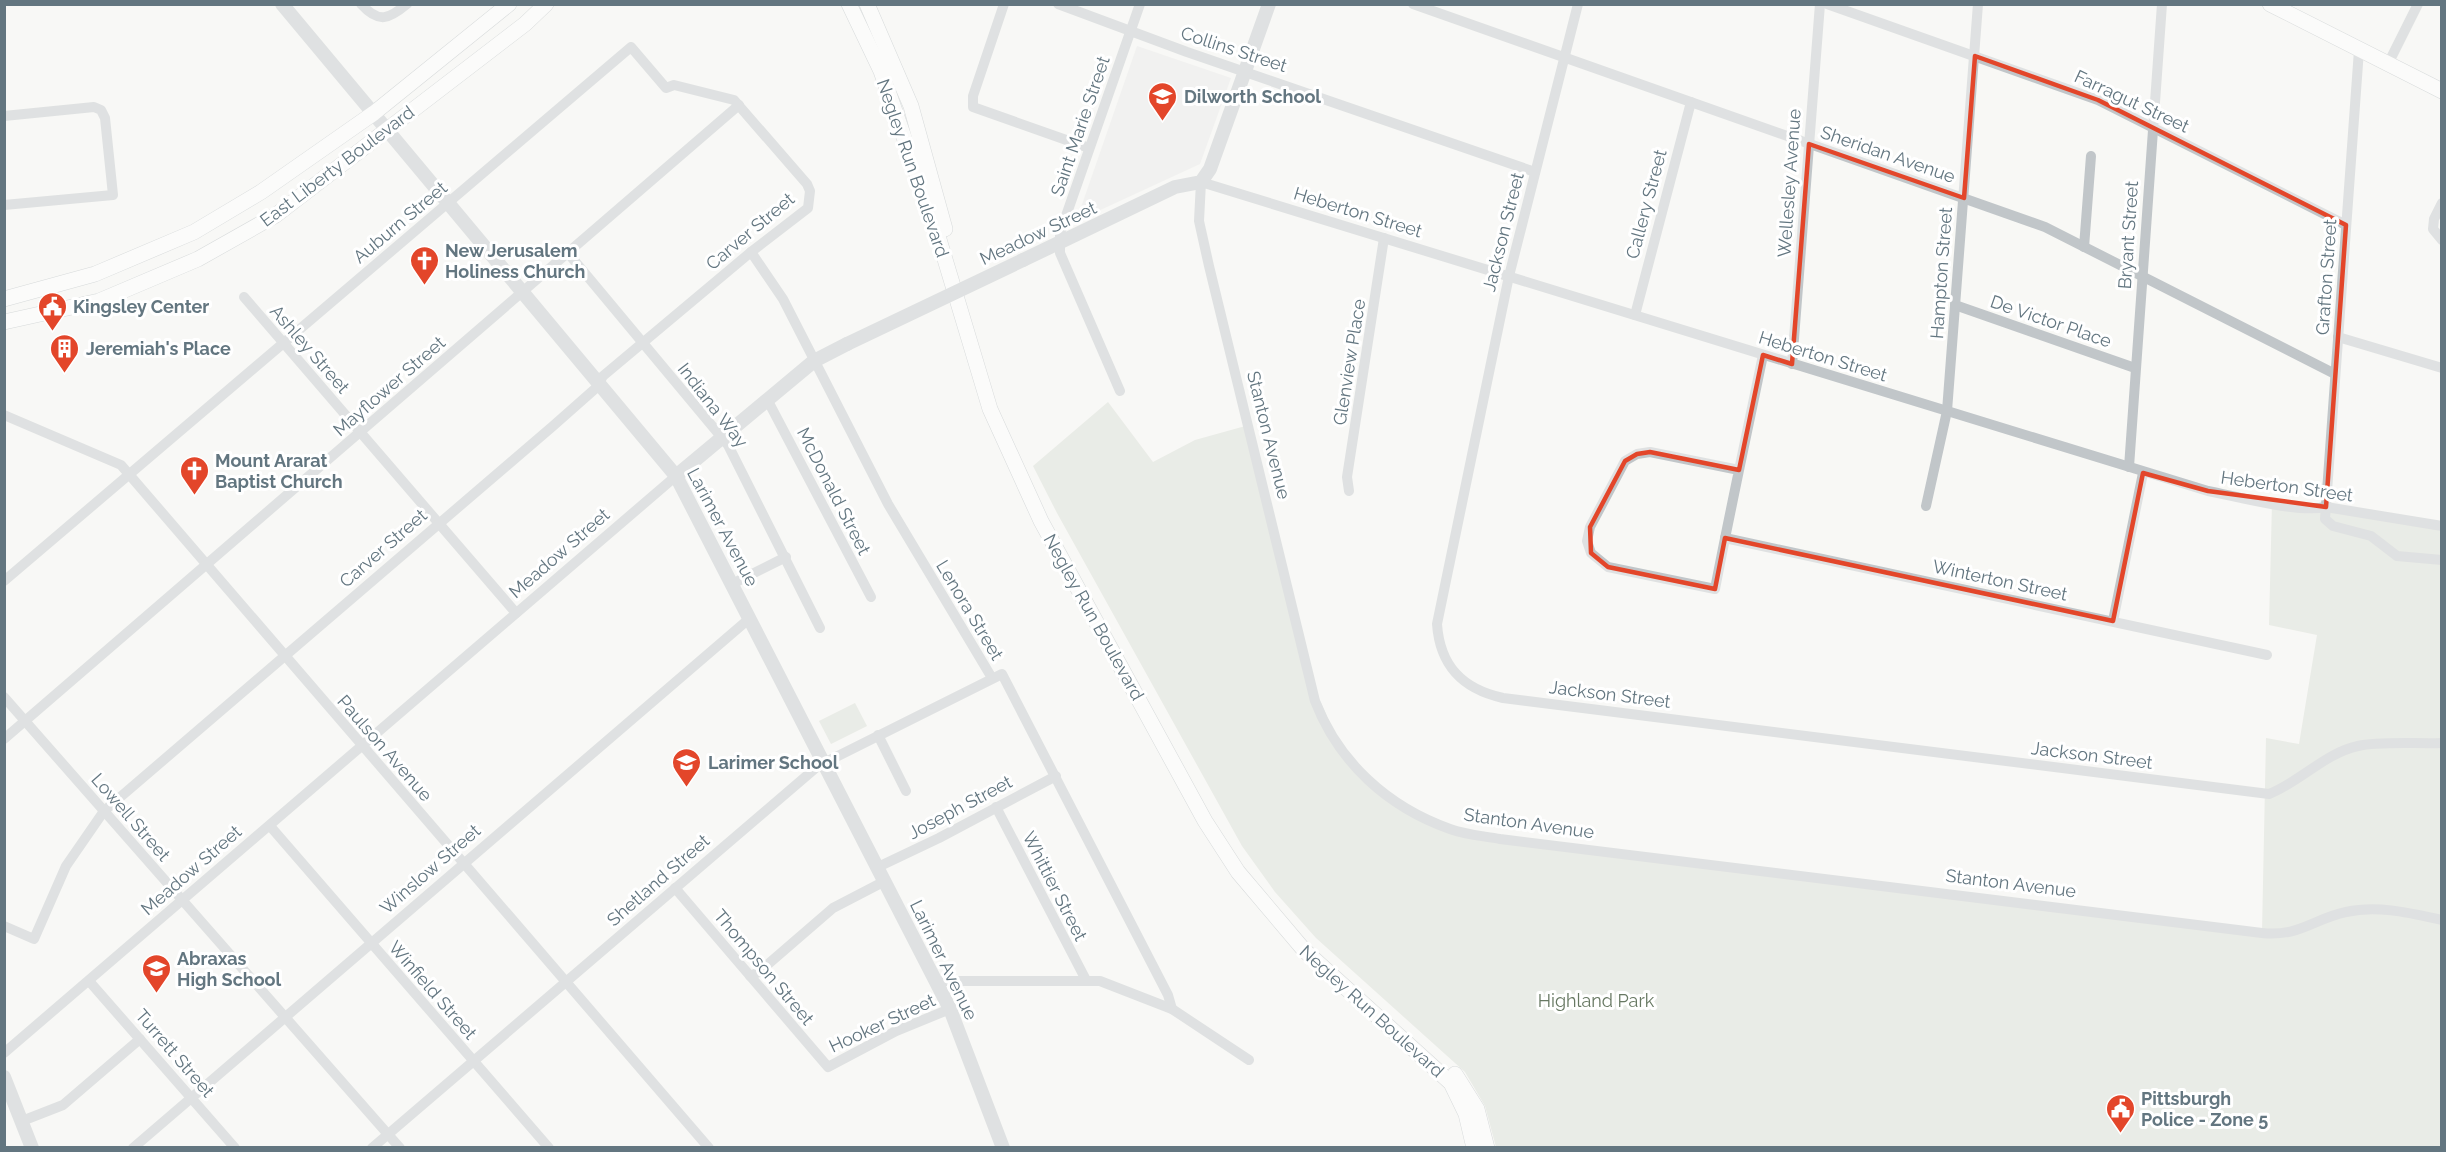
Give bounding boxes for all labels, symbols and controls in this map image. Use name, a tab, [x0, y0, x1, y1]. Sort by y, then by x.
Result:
street label: Collins Street	[1178, 22, 1290, 76]
street label: Saint Marie Street	[1046, 53, 1114, 199]
street label: Farragut Street	[2071, 65, 2193, 137]
street label: Negley Run Boulevard	[873, 76, 953, 260]
school or university icon: Dilworth School	[1147, 80, 1179, 122]
place label: Dilworth School	[1184, 86, 1321, 107]
street label: East Liberty Boulevard	[256, 101, 418, 231]
street label: Wellesley Avenue	[1773, 108, 1805, 258]
street label: Sheridan Avenue	[1818, 121, 1958, 187]
street label: Callery Street	[1621, 147, 1671, 261]
street label: Jackson Street	[1478, 170, 1528, 294]
street label: Auburn Street	[349, 177, 451, 267]
street label: Bryant Street	[2114, 180, 2142, 290]
street label: Heberton Street	[1291, 182, 1425, 242]
street label: Carver Street	[702, 188, 798, 274]
street label: Meadow Street	[976, 197, 1100, 269]
street label: Hampton Street	[1926, 206, 1956, 340]
street label: Grafton Street	[2311, 218, 2341, 336]
place label: New Jerusalem Holiness Church	[445, 240, 585, 282]
church icon: New Jerusalem Holiness Church	[408, 244, 440, 286]
public building icon: Kingsley Center	[36, 290, 68, 332]
street label: De Victor Place	[1988, 290, 2115, 352]
place label: Kingsley Center	[73, 296, 209, 317]
street label: Glenview Place	[1329, 297, 1369, 427]
street label: Ashley Street	[266, 301, 354, 397]
street label: Heberton Street	[1756, 326, 1890, 386]
building icon: Jeremiah's Place	[49, 332, 81, 374]
street label: Mayflower Street	[329, 332, 449, 440]
place label: Jeremiah's Place	[86, 338, 231, 359]
street label: Indiana Way	[674, 359, 753, 452]
street label: Stanton Avenue	[1243, 369, 1295, 502]
street label: McDonald Street	[793, 424, 875, 558]
place label: Mount Ararat Baptist Church	[215, 450, 343, 492]
church icon: Mount Ararat Baptist Church	[178, 454, 210, 496]
street label: Larimer Avenue	[683, 464, 763, 590]
street label: Heberton Street	[2220, 466, 2354, 506]
street label: Carver Street	[335, 504, 431, 592]
street label: Meadow Street	[504, 504, 614, 602]
street label: Negley Run Boulevard	[1040, 530, 1148, 704]
street label: Winterton Street	[1931, 555, 2069, 605]
street label: Lenora Street	[932, 556, 1008, 664]
street label: Jackson Street	[1548, 676, 1672, 712]
street label: Paulson Avenue	[333, 691, 437, 806]
street label: Jackson Street	[2030, 737, 2154, 773]
school or university icon: Larimer School	[671, 746, 703, 788]
place label: Larimer School	[708, 752, 839, 773]
street label: Lowell Street	[87, 769, 175, 865]
street label: Joseph Street	[904, 771, 1016, 843]
street label: Stanton Avenue	[1463, 803, 1596, 843]
street label: Winslow Street	[376, 820, 484, 918]
street label: Meadow Street	[136, 821, 246, 919]
street label: Whittier Street	[1018, 828, 1092, 944]
street label: Shetland Street	[602, 830, 714, 930]
street label: Stanton Avenue	[1945, 865, 2078, 901]
street label: Larimer Avenue	[906, 897, 982, 1024]
street label: Thompson Street	[710, 905, 818, 1029]
street label: Winfield Street	[385, 937, 481, 1043]
street label: Negley Run Boulevard	[1296, 941, 1448, 1081]
place label: Abraxas High School	[177, 948, 281, 990]
school or university icon: Abraxas High School	[140, 952, 172, 994]
street label: Hooker Street	[826, 989, 938, 1057]
park label: Highland Park	[1538, 990, 1655, 1011]
street label: Turrett Street	[131, 1005, 219, 1101]
place label: Pittsburgh Police - Zone 5	[2141, 1088, 2268, 1130]
public building icon: Pittsburgh Police - Zone 5	[2104, 1092, 2136, 1134]

